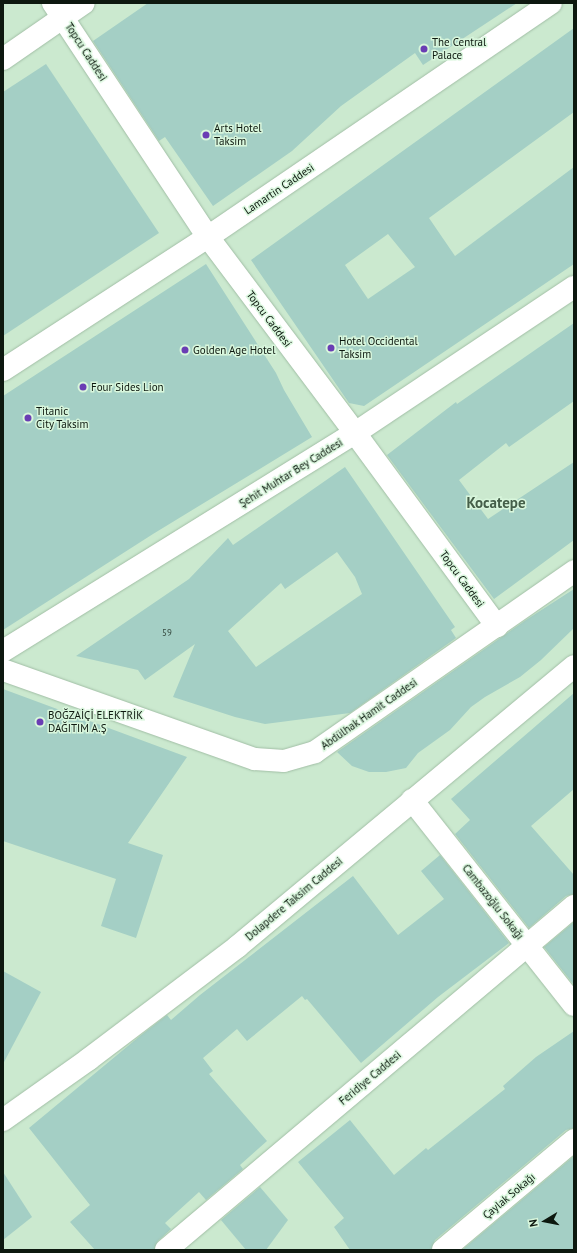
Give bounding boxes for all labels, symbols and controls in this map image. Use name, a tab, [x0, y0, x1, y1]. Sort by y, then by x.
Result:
street label: Topcu Caddesi	[62, 20, 110, 84]
place label: The Central Palace	[432, 36, 486, 62]
marker: The Central Palace	[419, 44, 429, 54]
place label: Arts Hotel Taksim	[214, 122, 261, 148]
marker: Arts Hotel Taksim	[201, 130, 211, 140]
street label: Lamartin Caddesi	[241, 161, 317, 217]
street label: Topcu Caddesi	[244, 288, 294, 350]
place label: Hotel Occidental Taksim	[339, 335, 418, 361]
place label: Golden Age Hotel	[193, 343, 276, 357]
marker: Hotel Occidental Taksim	[326, 343, 336, 353]
marker: Golden Age Hotel	[180, 345, 190, 355]
place label: Four Sides Lion	[91, 380, 164, 394]
marker: Four Sides Lion	[78, 382, 88, 392]
place label: Titanic City Taksim	[36, 405, 89, 431]
marker: Titanic City Taksim	[23, 413, 33, 423]
street label: Şehit Muhtar Bey Caddesi	[237, 436, 345, 510]
district label: Kocatepe	[466, 494, 526, 512]
street label: Topcu Caddesi	[437, 548, 487, 610]
house number: 59	[162, 628, 172, 638]
street label: Abdülhak Hamit Caddesi	[318, 676, 420, 752]
place label: BOĞZAİÇİ ELEKTRİK DAĞITIM A.Ş	[48, 709, 143, 735]
marker: BOĞZAİÇİ ELEKTRİK DAĞITIM A.Ş	[35, 717, 45, 727]
street label: Dolapdere Taksim Caddesi	[243, 854, 345, 944]
street label: Cambazoğlu Sokağı	[460, 862, 526, 942]
street label: Feridiye Caddesi	[336, 1048, 404, 1108]
street label: Çaylak Sokağı	[480, 1170, 538, 1222]
north arrow	[525, 1201, 565, 1241]
text: N	[526, 1218, 541, 1228]

